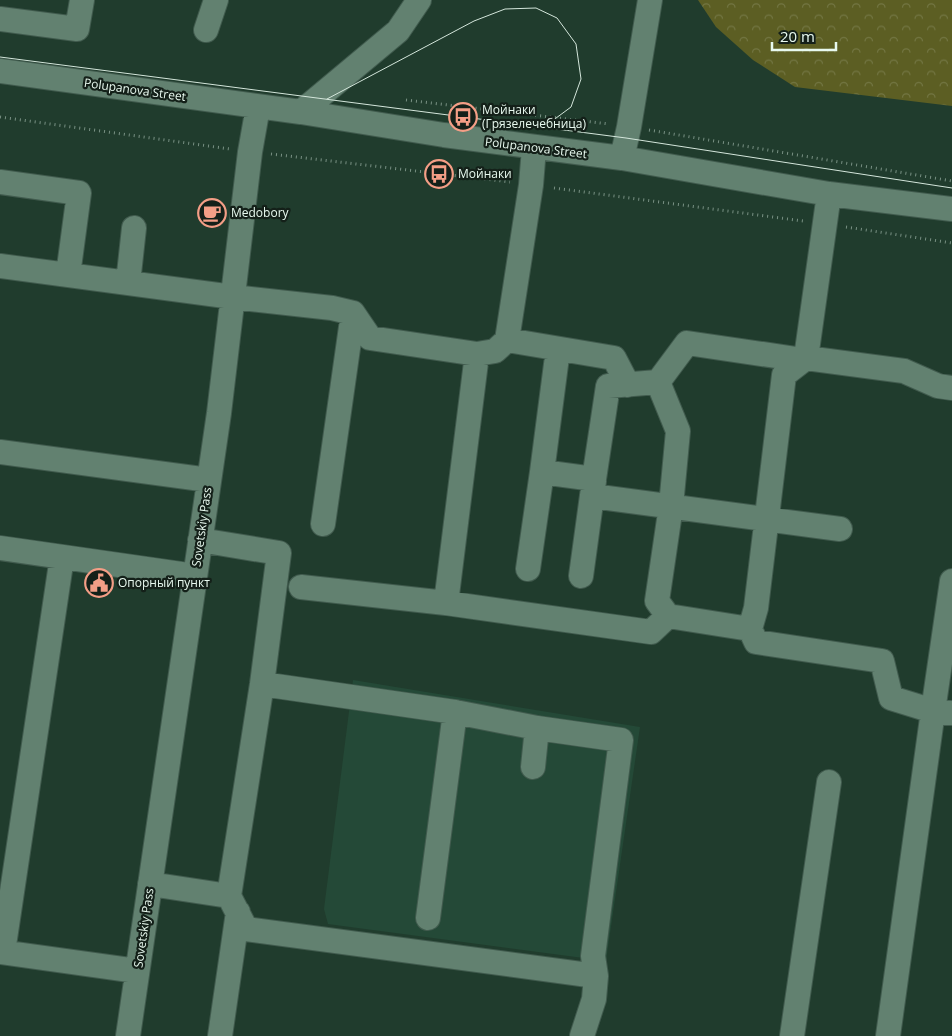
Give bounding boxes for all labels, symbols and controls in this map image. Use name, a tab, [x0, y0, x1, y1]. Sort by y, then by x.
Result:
scale bar	[772, 20, 836, 52]
text: 20 m	[780, 26, 815, 46]
street label: Polupanova Street	[83, 74, 187, 105]
place label: Мойнаки (Грязелечебница)	[482, 101, 586, 132]
bus stop icon: Мойнаки (Грязелечебница)	[448, 102, 478, 132]
street label: Polupanova Street	[484, 133, 588, 162]
bus stop icon: Мойнаки	[424, 159, 454, 189]
place label: Мойнаки	[458, 165, 512, 182]
cafe icon: Medobory	[197, 198, 227, 228]
place label: Medobory	[231, 204, 290, 221]
street label: Sovetskiy Pass	[187, 486, 216, 568]
public building icon: Опорный пункт	[84, 568, 114, 598]
place label: Опорный пункт	[118, 574, 210, 591]
street label: Sovetskiy Pass	[129, 887, 158, 969]

